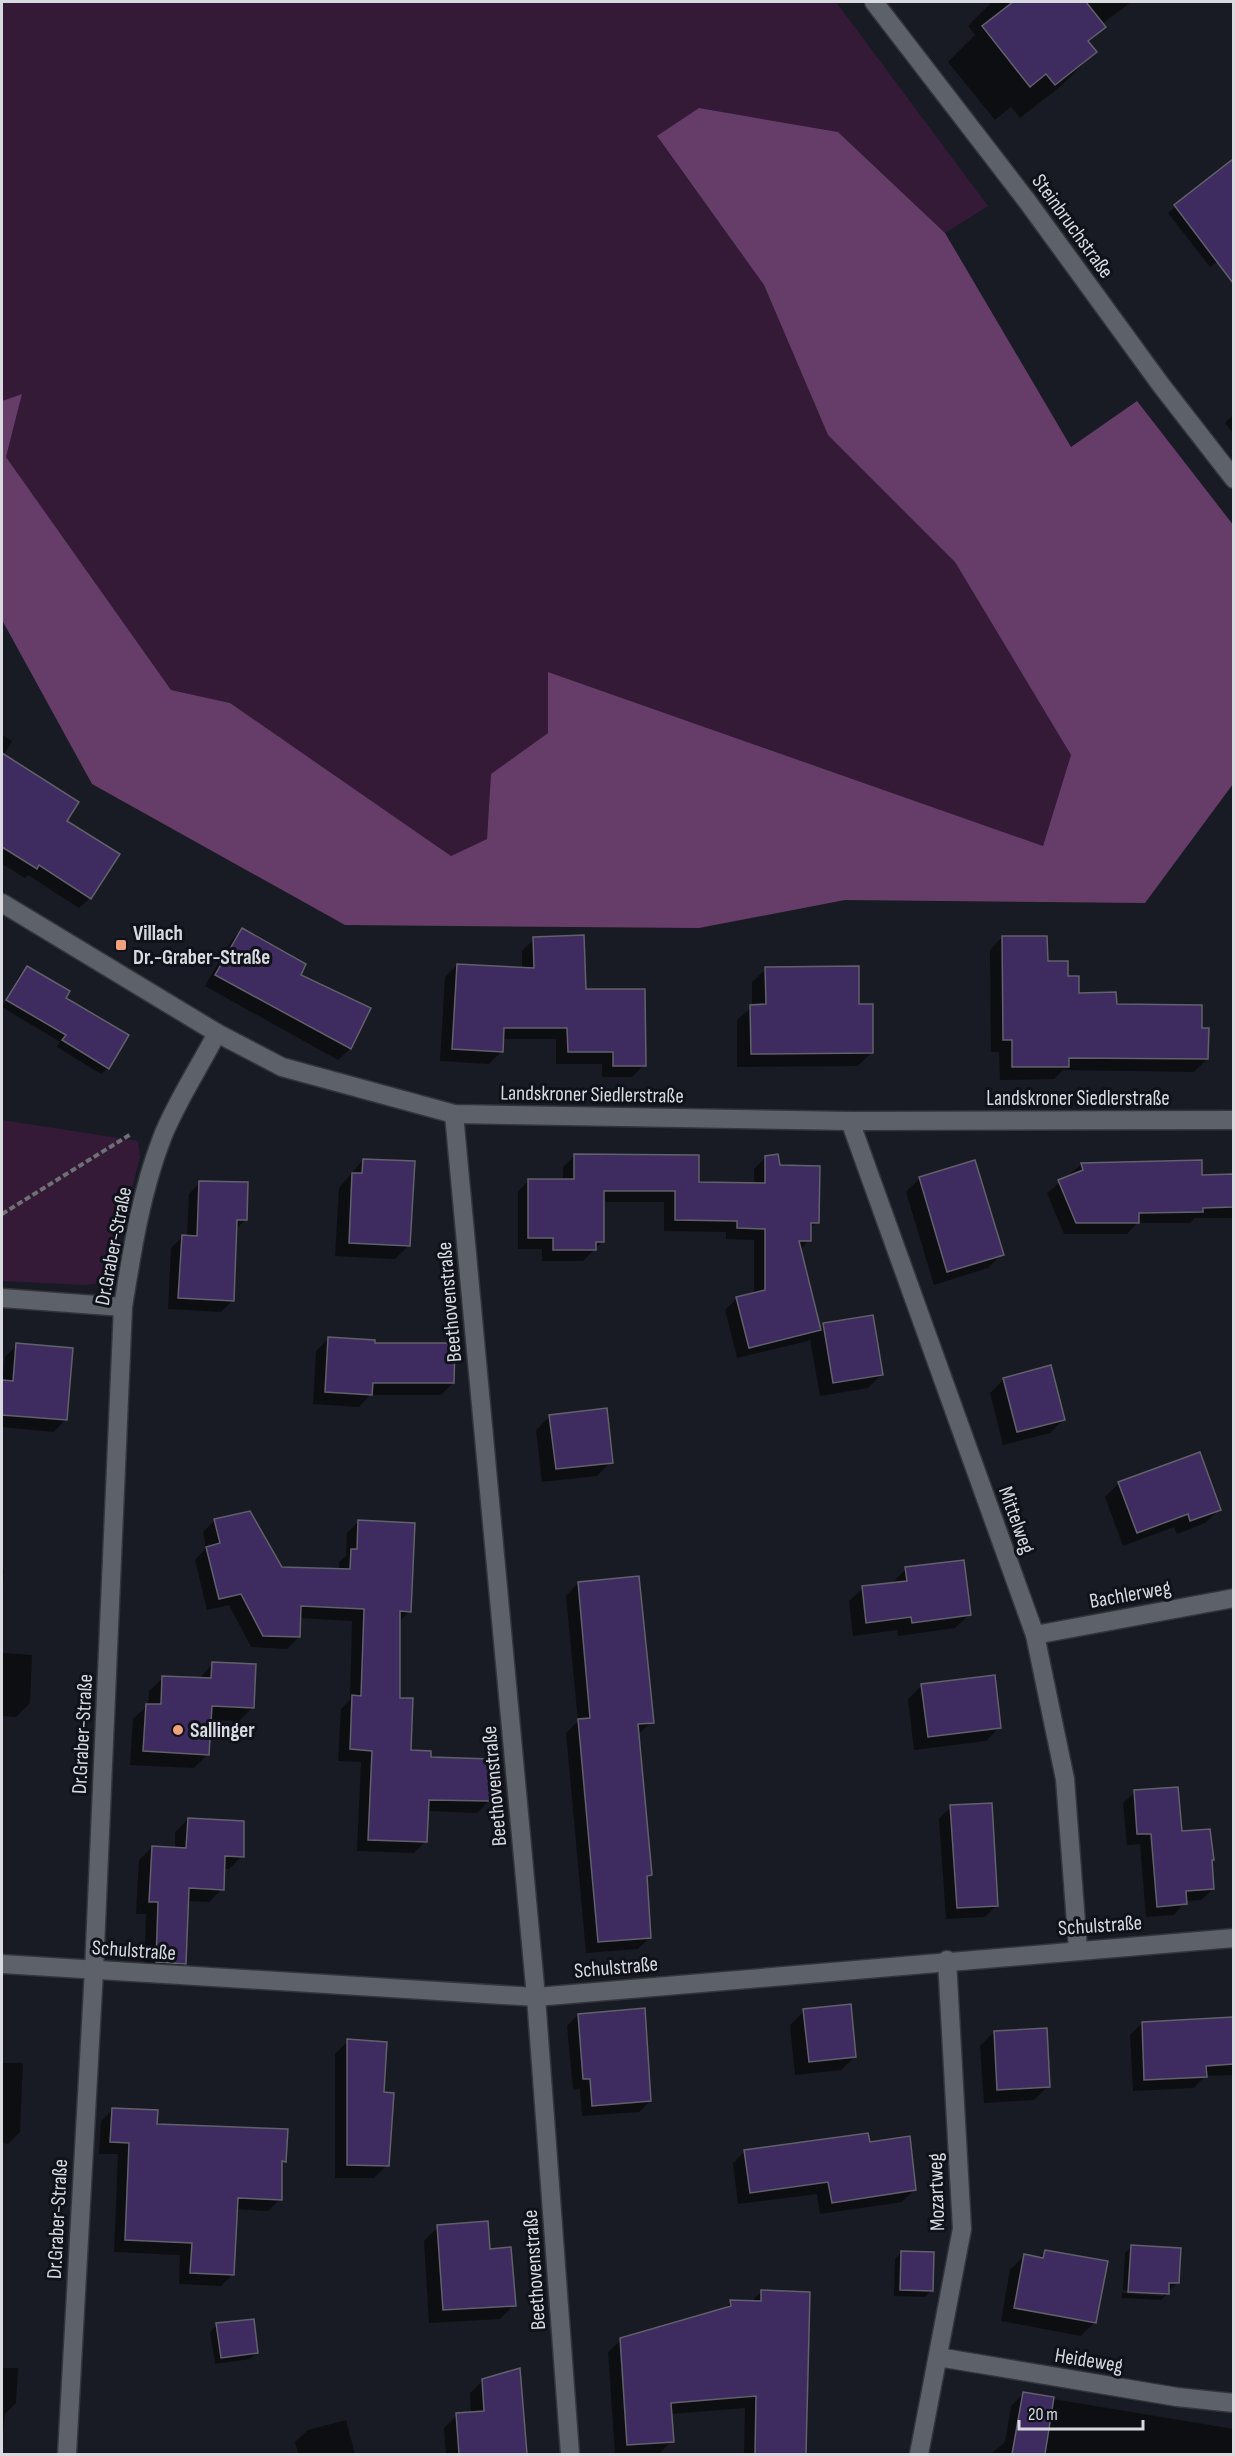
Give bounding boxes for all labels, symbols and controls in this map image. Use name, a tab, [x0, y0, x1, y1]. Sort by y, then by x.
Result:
street label: Steinbruchstraße	[1026, 169, 1119, 283]
place label: Villach Dr.-Graber-Straße	[133, 921, 270, 970]
marker: Villach Dr.-Graber-Straße	[114, 938, 128, 952]
street label: Landskroner Siedlerstraße	[500, 1080, 684, 1109]
street label: Landskroner Siedlerstraße	[986, 1086, 1170, 1111]
street label: Dr.Graber-Straße	[90, 1185, 137, 1307]
street label: Beethovenstraße	[432, 1241, 467, 1363]
street label: Mittelweg	[993, 1483, 1040, 1557]
street label: Bachlerweg	[1087, 1575, 1173, 1614]
street label: Dr.Graber-Straße	[67, 1673, 98, 1795]
place label: Sallinger	[190, 1718, 255, 1743]
marker: Sallinger	[171, 1723, 185, 1737]
street label: Beethovenstraße	[477, 1725, 512, 1847]
street label: Schulstraße	[1057, 1910, 1143, 1941]
street label: Schulstraße	[91, 1935, 177, 1966]
street label: Schulstraße	[573, 1951, 659, 1984]
street label: Mozartweg	[923, 2153, 950, 2231]
street label: Dr.Graber-Straße	[42, 2158, 73, 2280]
street label: Beethovenstraße	[518, 2209, 551, 2331]
street label: Heideweg	[1053, 2343, 1125, 2378]
scale bar	[1019, 2393, 1144, 2431]
text: 20 m	[1028, 2404, 1058, 2425]

